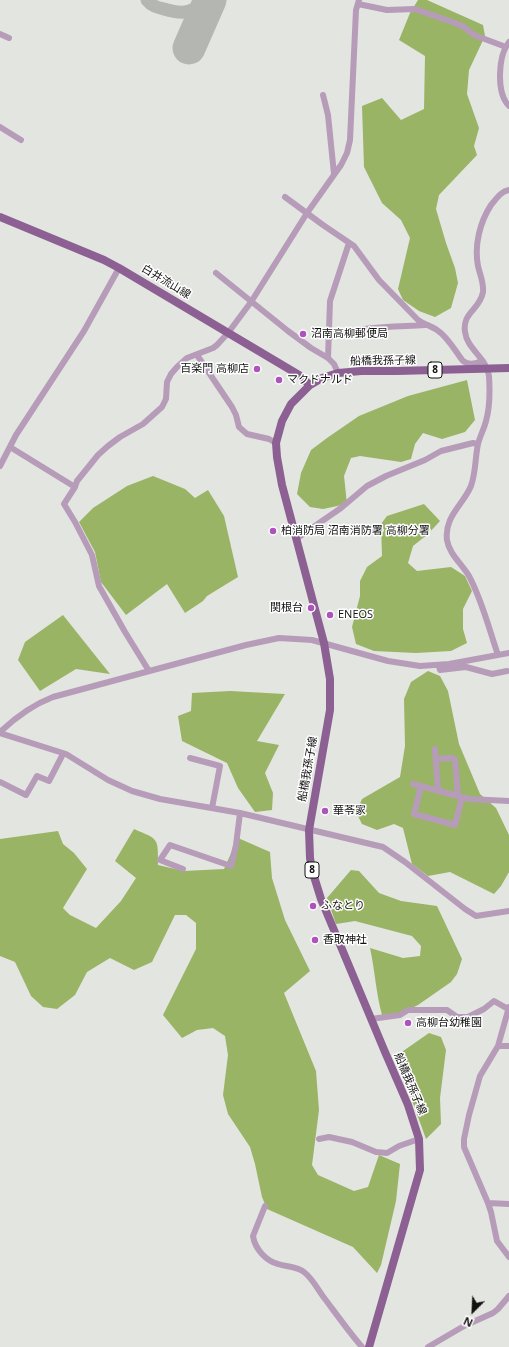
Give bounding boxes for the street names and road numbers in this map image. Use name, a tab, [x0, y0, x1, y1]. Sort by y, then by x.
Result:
street label: 白井流山線	[139, 262, 193, 302]
street label: 船橋我孫子線	[350, 354, 416, 368]
road number: 8	[428, 362, 442, 378]
street label: 船橋我孫子線	[296, 735, 320, 803]
road number: 8	[305, 862, 319, 878]
street label: 船橋我孫子線	[391, 1051, 429, 1117]

